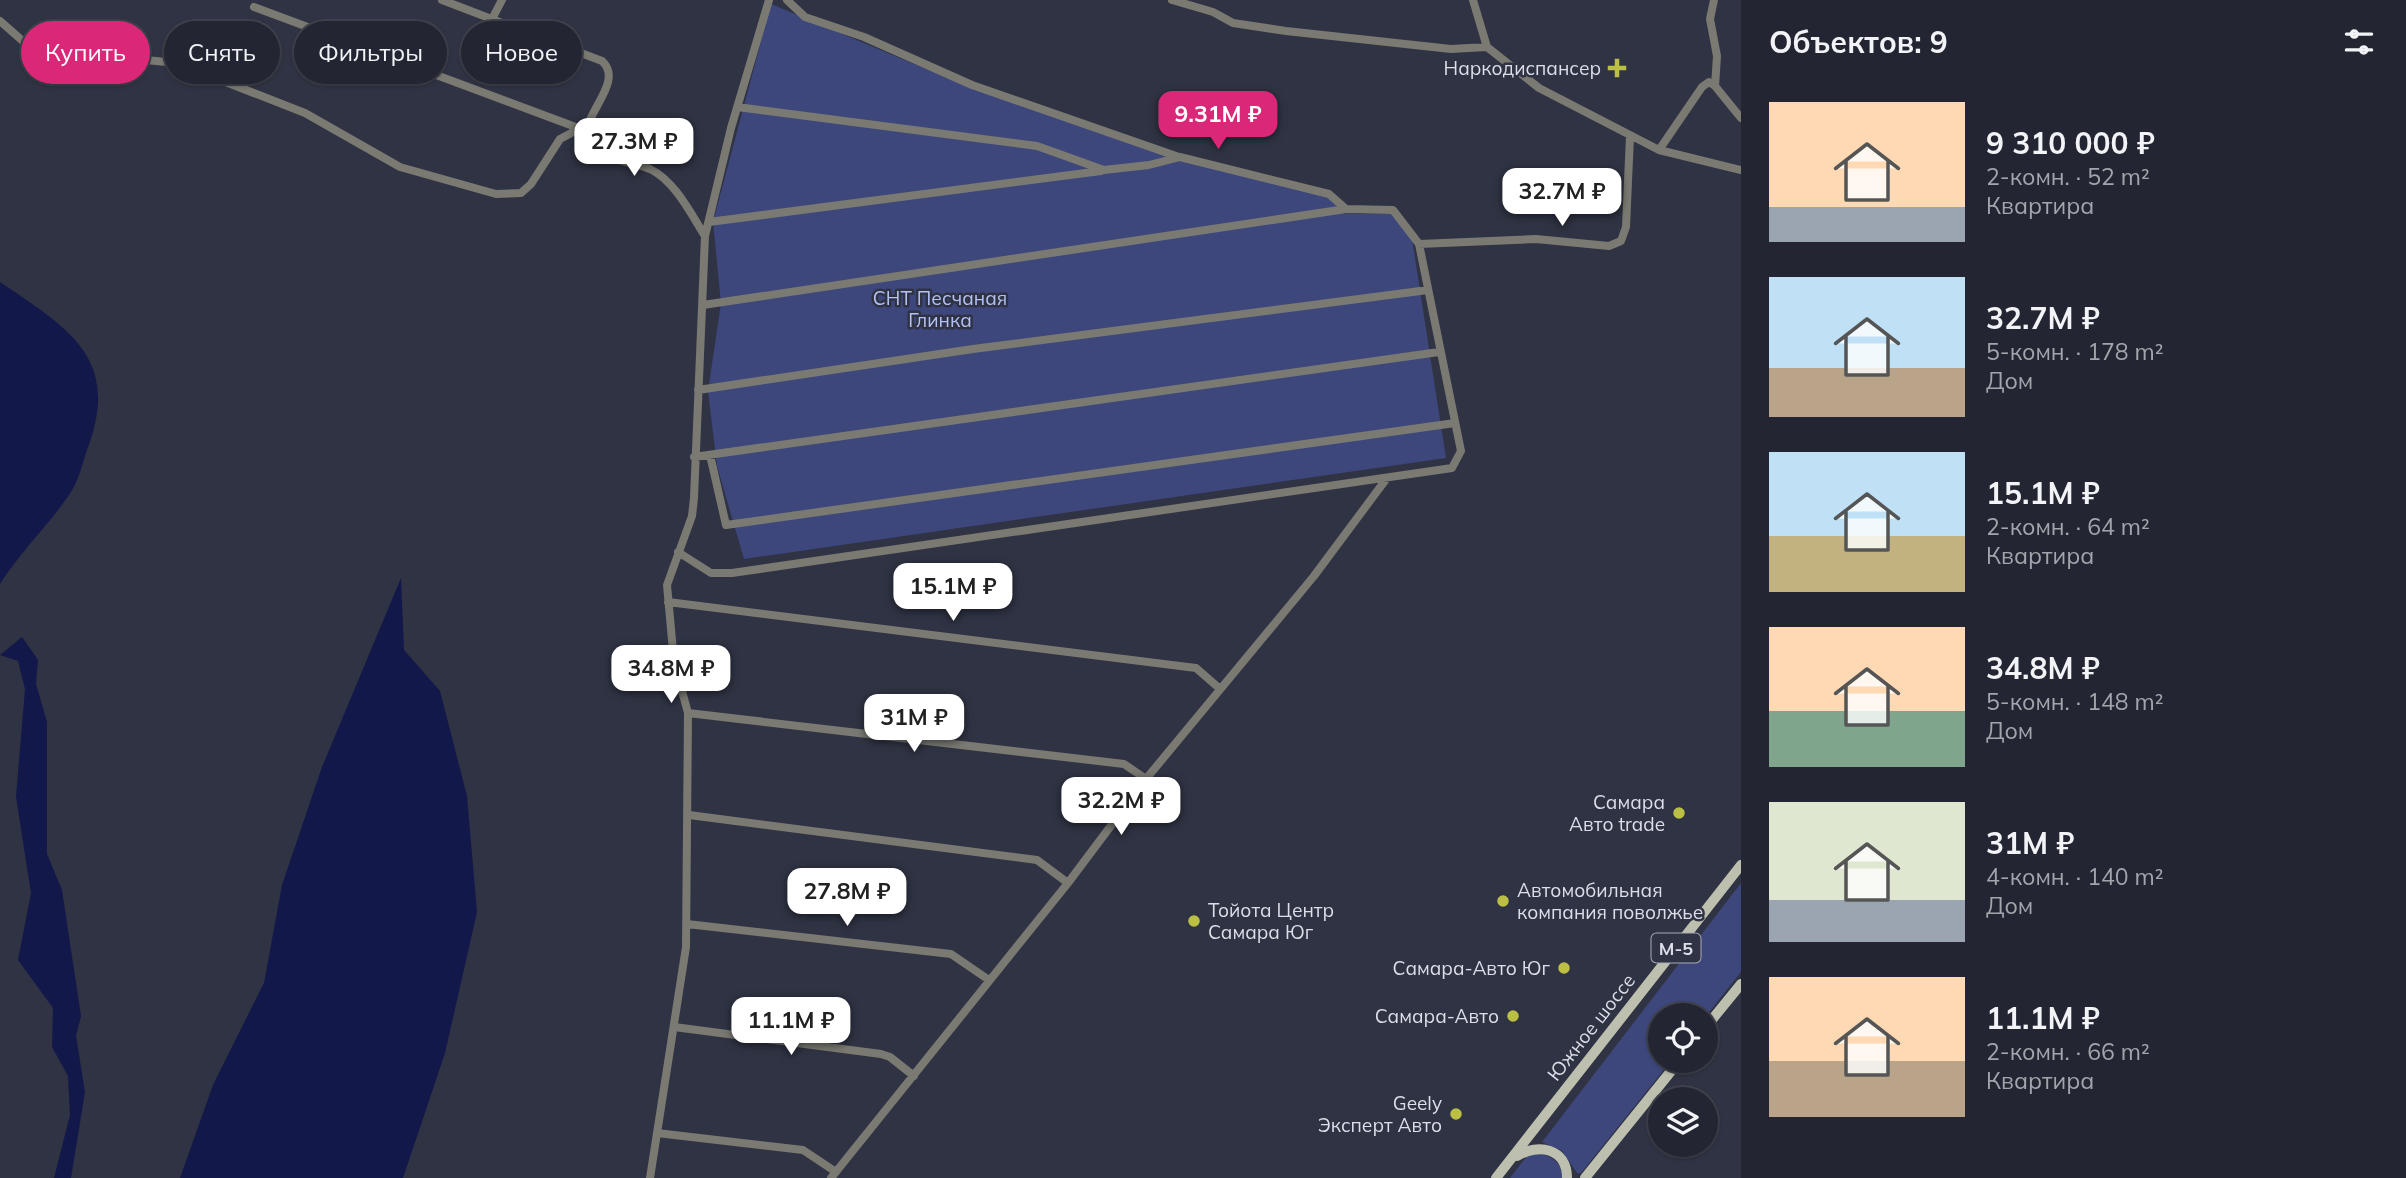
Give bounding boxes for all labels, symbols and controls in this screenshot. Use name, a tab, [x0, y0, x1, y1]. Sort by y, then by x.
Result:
chip: Купить	[21, 21, 150, 84]
chip: Снять	[164, 21, 280, 84]
chip: Фильтры	[294, 21, 447, 84]
chip: Новое	[461, 21, 582, 84]
text: Объектов: 9	[1769, 23, 1948, 61]
icon: filters	[2340, 23, 2378, 61]
place label: Наркодиспансер	[1444, 56, 1601, 80]
marker: Наркодиспансер	[1607, 58, 1627, 78]
pin: 9.31M ₽	[1153, 92, 1283, 151]
text: 9.31M ₽	[1174, 99, 1262, 128]
pin: 27.3M ₽	[569, 118, 699, 178]
text: 9 310 000 ₽	[1986, 124, 2155, 162]
text: 27.3M ₽	[590, 126, 678, 155]
icon: home	[1825, 130, 1909, 214]
text: 2-комн. · 52 m²	[1986, 162, 2150, 191]
pin: 32.7M ₽	[1497, 168, 1627, 228]
text: 32.7M ₽	[1518, 176, 1606, 205]
text: Квартира	[1986, 191, 2094, 220]
park label: СНТ Песчаная Глинка	[873, 286, 1007, 332]
text: 32.7M ₽	[1986, 299, 2100, 337]
icon: home	[1825, 305, 1909, 389]
text: 5-комн. · 178 m²	[1986, 337, 2164, 366]
text: Дом	[1986, 366, 2033, 395]
text: 15.1M ₽	[1986, 474, 2100, 512]
icon: home	[1825, 480, 1909, 564]
text: 2-комн. · 64 m²	[1986, 512, 2150, 541]
text: Квартира	[1986, 541, 2094, 570]
pin: 15.1M ₽	[888, 564, 1018, 623]
text: 15.1M ₽	[909, 571, 997, 600]
pin: 34.8M ₽	[606, 646, 736, 705]
text: 34.8M ₽	[1986, 649, 2100, 687]
text: 34.8M ₽	[627, 653, 715, 682]
icon: home	[1825, 655, 1909, 739]
text: 5-комн. · 148 m²	[1986, 687, 2164, 716]
pin: 31M ₽	[865, 694, 963, 754]
text: 31M ₽	[880, 702, 948, 731]
text: Дом	[1986, 716, 2033, 745]
pin: 32.2M ₽	[1056, 778, 1186, 837]
text: 32.2M ₽	[1077, 785, 1165, 814]
place label: Самара Авто trade	[1569, 790, 1665, 836]
marker: Самара Авто trade	[1671, 805, 1687, 821]
text: 31M ₽	[1986, 824, 2074, 862]
icon: home	[1825, 830, 1909, 914]
text: 4-комн. · 140 m²	[1986, 862, 2164, 891]
pin: 27.8M ₽	[782, 869, 912, 928]
text: 27.8M ₽	[803, 876, 891, 905]
place label: Автомобильная компания поволжье	[1517, 878, 1703, 924]
text: Дом	[1986, 891, 2033, 920]
marker: Автомобильная компания поволжье	[1495, 893, 1511, 909]
place label: Тойота Центр Самара Юг	[1208, 898, 1334, 944]
marker: Тойота Центр Самара Юг	[1186, 913, 1202, 929]
road number: М-5	[1652, 933, 1700, 962]
place label: Самара-Авто Юг	[1393, 956, 1551, 980]
marker: Самара-Авто Юг	[1556, 960, 1572, 976]
street label: Южное шоссе	[1542, 969, 1640, 1085]
pin: 11.1M ₽	[726, 998, 856, 1057]
text: 11.1M ₽	[1986, 999, 2100, 1037]
map controls	[1648, 1003, 1718, 1157]
button: locate	[1648, 1003, 1718, 1073]
place label: Самара-Авто	[1375, 1004, 1499, 1028]
text: 11.1M ₽	[747, 1005, 835, 1034]
icon: home	[1825, 1005, 1909, 1089]
marker: Самара-Авто	[1505, 1008, 1521, 1024]
text: 2-комн. · 66 m²	[1986, 1037, 2150, 1066]
text: Квартира	[1986, 1066, 2094, 1095]
button: layers	[1648, 1087, 1718, 1157]
place label: Geely Эксперт Авто	[1318, 1091, 1442, 1137]
marker: Geely Эксперт Авто	[1448, 1106, 1464, 1122]

